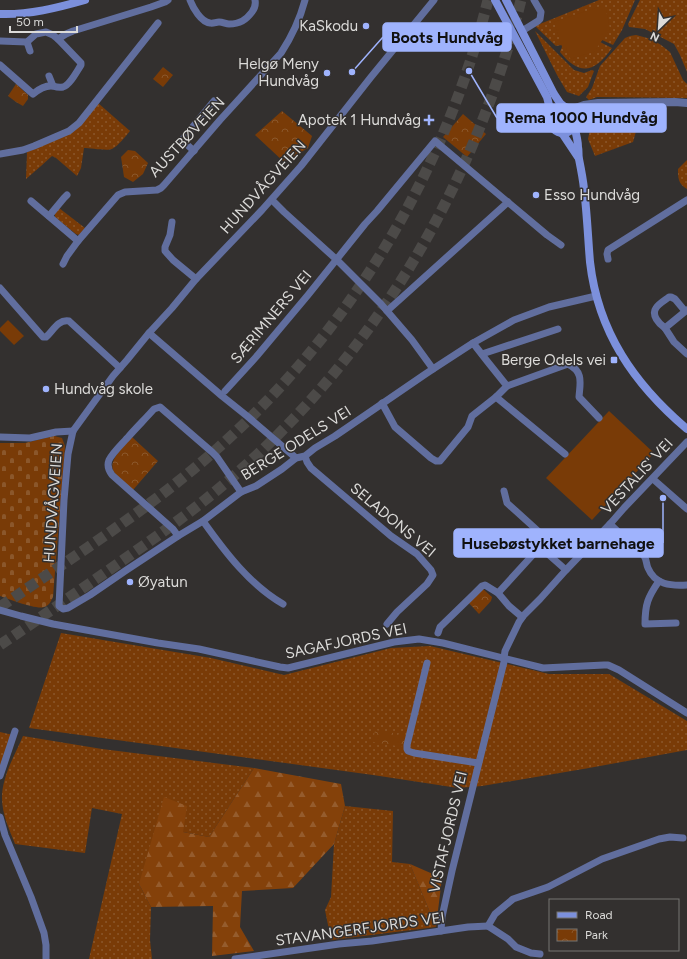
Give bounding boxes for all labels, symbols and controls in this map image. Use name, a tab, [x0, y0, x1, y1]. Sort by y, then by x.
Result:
scale bar	[10, 8, 77, 34]
north arrow	[639, 8, 679, 48]
text: 50 m	[16, 15, 44, 29]
place label: KaSkodu	[299, 17, 358, 35]
marker: KaSkodu	[361, 21, 371, 31]
callout: Boots Hundvåg	[383, 23, 511, 51]
text: Boots Hundvåg	[391, 28, 503, 47]
text: N	[648, 29, 662, 44]
place label: Helgø Meny Hundvåg	[238, 55, 319, 90]
marker: Helgø Meny Hundvåg	[322, 68, 332, 78]
street label: AUSTBØVEIEN	[145, 93, 229, 181]
callout: Rema 1000 Hundvåg	[497, 104, 666, 132]
text: Rema 1000 Hundvåg	[504, 108, 658, 127]
place label: Apotek 1 Hundvåg	[298, 111, 421, 129]
marker: Apotek 1 Hundvåg	[424, 115, 434, 125]
street label: HUNDVÅGVEIEN	[216, 137, 310, 237]
place label: Esso Hundvåg	[544, 186, 640, 204]
marker: Esso Hundvåg	[531, 190, 541, 200]
street label: SÆRIMNERS VEI	[227, 267, 315, 367]
place label: Berge Odels vei	[501, 351, 606, 369]
marker: Berge Odels vei	[609, 355, 619, 365]
place label: Hundvåg skole	[54, 380, 153, 398]
marker: Hundvåg skole	[41, 384, 51, 394]
street label: BERGE ODELS VEI	[238, 402, 354, 484]
street label: VESTALIS' VEI	[597, 434, 677, 518]
street label: HUNDVÅGVEIEN	[40, 443, 66, 563]
street label: SELADONS VEI	[347, 479, 439, 561]
callout: Husebøstykket barnehage	[454, 529, 663, 557]
text: Husebøstykket barnehage	[461, 534, 655, 553]
place label: Øyatun	[138, 573, 188, 591]
marker: Øyatun	[125, 577, 135, 587]
street label: SAGAFJORDS VEI	[284, 619, 408, 663]
street label: VISTAFJORDS VEI	[425, 769, 471, 895]
legend	[549, 899, 679, 951]
street label: STAVANGERFJORDS VEI	[274, 908, 446, 950]
text: Road	[585, 908, 613, 922]
text: Park	[585, 928, 608, 942]

